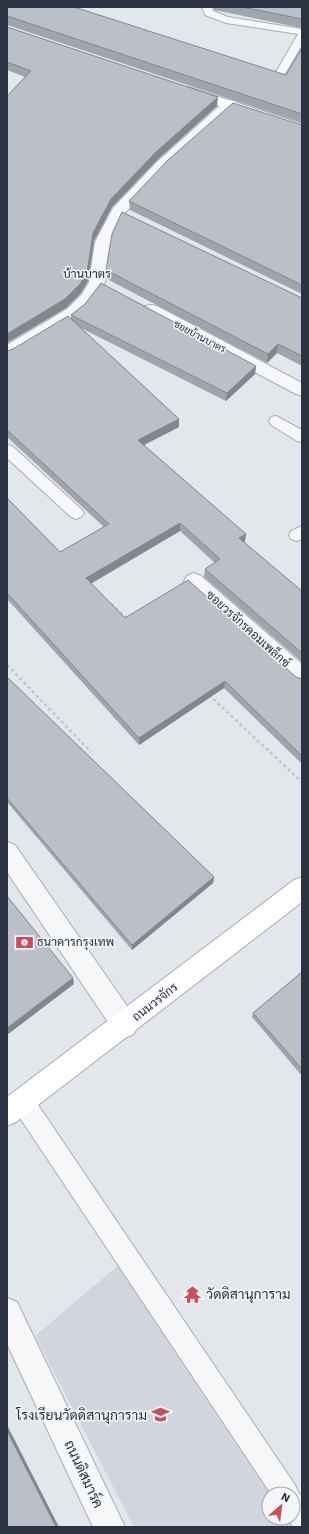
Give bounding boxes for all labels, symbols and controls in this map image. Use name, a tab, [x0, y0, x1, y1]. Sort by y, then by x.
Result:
district label: บ้านบาตร	[63, 267, 111, 281]
street label: ซอยบ้านบาตร	[172, 317, 228, 355]
street label: ซอยวรจักรคอมเพล็กซ์	[203, 586, 294, 670]
bank icon: ธนาคารกรุงเทพ	[14, 932, 34, 952]
place label: ธนาคารกรุงเทพ	[37, 935, 114, 951]
street label: ถนนวรจักร	[130, 980, 181, 1024]
temple icon: วัดดิสานุการาม	[183, 1284, 203, 1304]
place label: วัดดิสานุการาม	[206, 1286, 291, 1304]
school or university icon: โรงเรียนวัดดิสานุการาม	[150, 1405, 170, 1425]
place label: โรงเรียนวัดดิสานุการาม	[15, 1406, 147, 1425]
street label: ถนนดิสมาร์ค	[61, 1437, 108, 1510]
north arrow	[261, 1486, 301, 1526]
text: N	[279, 1490, 292, 1505]

